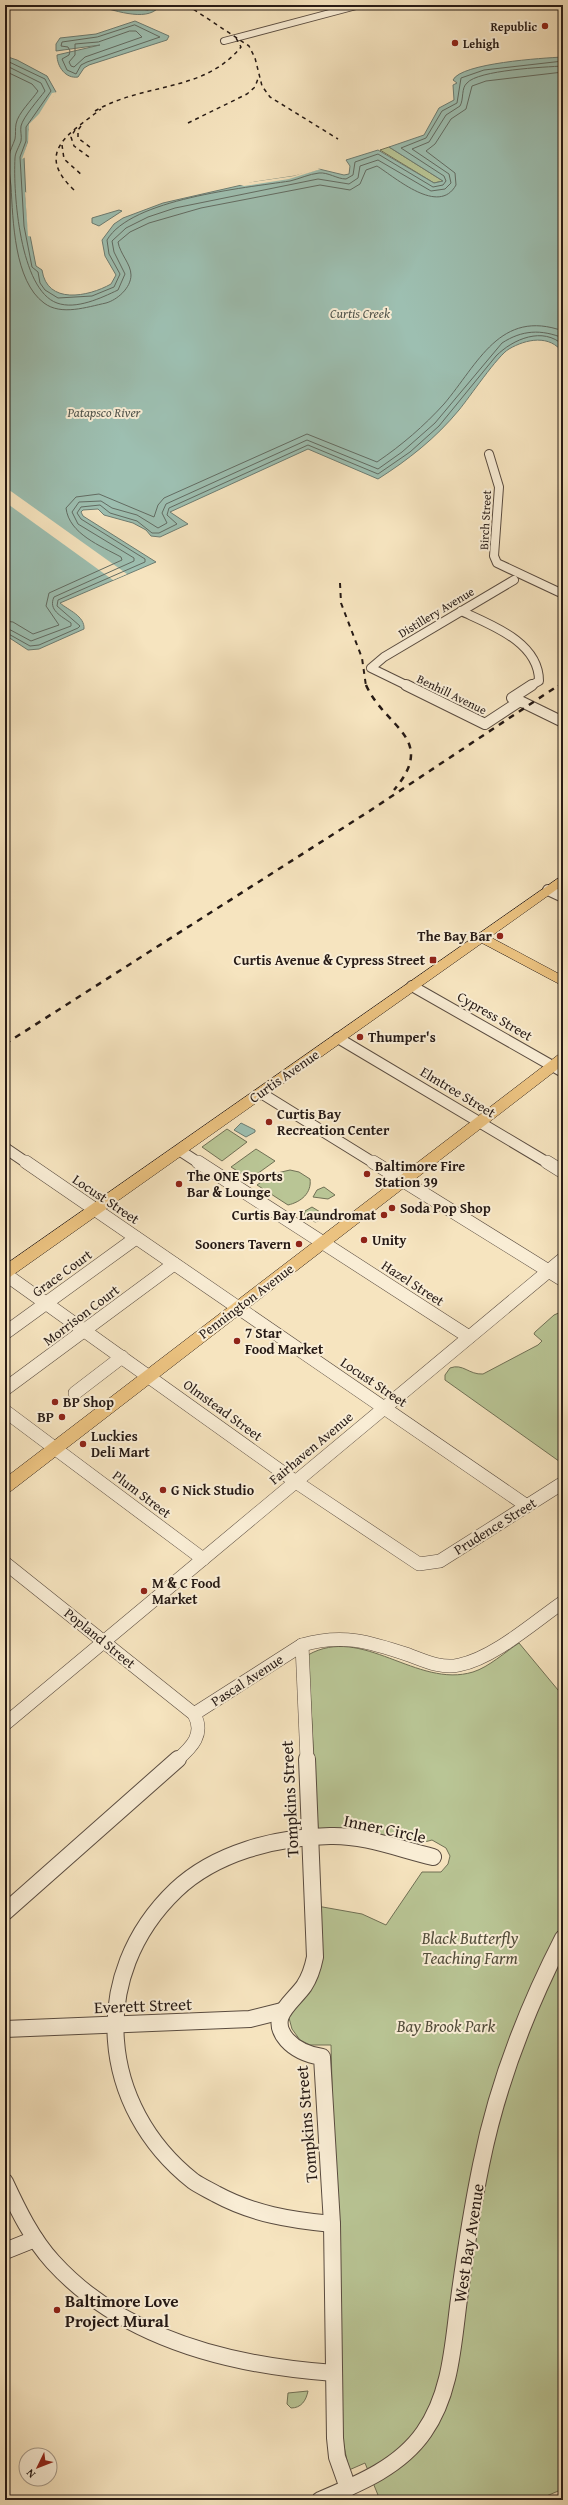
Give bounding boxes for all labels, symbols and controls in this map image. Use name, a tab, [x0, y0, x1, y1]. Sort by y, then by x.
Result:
place label: Republic	[490, 18, 537, 35]
marker: Republic	[540, 21, 550, 31]
place label: Lehigh	[463, 35, 499, 52]
marker: Lehigh	[450, 38, 460, 48]
water label: Curtis Creek	[330, 304, 390, 323]
water label: Patapsco River	[67, 403, 142, 422]
street label: Birch Street	[475, 489, 495, 550]
street label: Distillery Avenue	[395, 582, 477, 641]
street label: Benhill Avenue	[414, 670, 490, 718]
place label: The Bay Bar	[417, 926, 493, 946]
marker: The Bay Bar	[495, 931, 505, 941]
place label: Curtis Avenue & Cypress Street	[234, 950, 426, 970]
marker: Curtis Avenue & Cypress Street	[428, 955, 438, 965]
street label: Cypress Street	[454, 986, 536, 1046]
place label: Thumper's	[368, 1027, 436, 1047]
marker: Thumper's	[355, 1032, 365, 1042]
street label: Curtis Avenue	[245, 1044, 323, 1108]
street label: Elmtree Street	[417, 1062, 499, 1122]
place label: Curtis Bay Recreation Center	[277, 1104, 390, 1140]
marker: Curtis Bay Recreation Center	[264, 1117, 274, 1127]
place label: Baltimore Fire Station 39	[375, 1156, 465, 1192]
place label: The ONE Sports Bar & Lounge	[187, 1166, 283, 1202]
street label: Locust Street	[69, 1169, 143, 1229]
marker: Baltimore Fire Station 39	[362, 1169, 372, 1179]
marker: The ONE Sports Bar & Lounge	[174, 1179, 184, 1189]
place label: Soda Pop Shop	[400, 1198, 491, 1218]
marker: Soda Pop Shop	[387, 1203, 397, 1213]
place label: Curtis Bay Laundromat	[232, 1205, 377, 1225]
marker: Curtis Bay Laundromat	[379, 1210, 389, 1220]
place label: Unity	[372, 1230, 407, 1250]
place label: Sooners Tavern	[195, 1234, 292, 1254]
marker: Unity	[359, 1235, 369, 1245]
marker: Sooners Tavern	[294, 1239, 304, 1249]
street label: Grace Court	[28, 1244, 96, 1301]
street label: Hazel Street	[378, 1255, 448, 1311]
street label: Pennington Avenue	[194, 1258, 298, 1343]
street label: Morrison Court	[39, 1280, 123, 1350]
place label: 7 Star Food Market	[245, 1323, 324, 1359]
marker: 7 Star Food Market	[232, 1336, 242, 1346]
street label: Locust Street	[337, 1352, 411, 1412]
street label: Olmstead Street	[179, 1374, 267, 1446]
place label: BP Shop	[63, 1392, 114, 1412]
marker: BP Shop	[50, 1397, 60, 1407]
place label: BP	[37, 1407, 54, 1427]
street label: Fairhaven Avenue	[265, 1407, 358, 1489]
marker: BP	[57, 1412, 67, 1422]
place label: Luckies Deli Mart	[91, 1426, 150, 1462]
marker: Luckies Deli Mart	[78, 1439, 88, 1449]
street label: Plum Street	[108, 1465, 176, 1523]
place label: G Nick Studio	[171, 1480, 255, 1500]
marker: G Nick Studio	[158, 1485, 168, 1495]
street label: Prudence Street	[450, 1493, 540, 1559]
place label: M & C Food Market	[152, 1573, 221, 1609]
marker: M & C Food Market	[139, 1586, 149, 1596]
street label: Popland Street	[60, 1603, 140, 1673]
street label: Pascal Avenue	[207, 1649, 287, 1711]
street label: Tompkins Street	[273, 1740, 305, 1858]
street label: Inner Circle	[341, 1807, 429, 1849]
park label: Black Butterfly Teaching Farm	[421, 1925, 518, 1970]
street label: Everett Street	[94, 1991, 192, 2019]
park label: Bay Brook Park	[396, 2013, 495, 2038]
street label: Tompkins Street	[288, 2065, 324, 2183]
street label: West Bay Avenue	[446, 2182, 490, 2304]
place label: Baltimore Love Project Mural	[65, 2288, 179, 2333]
marker: Baltimore Love Project Mural	[52, 2305, 62, 2315]
north arrow	[18, 2447, 58, 2487]
text: N	[22, 2465, 39, 2482]

